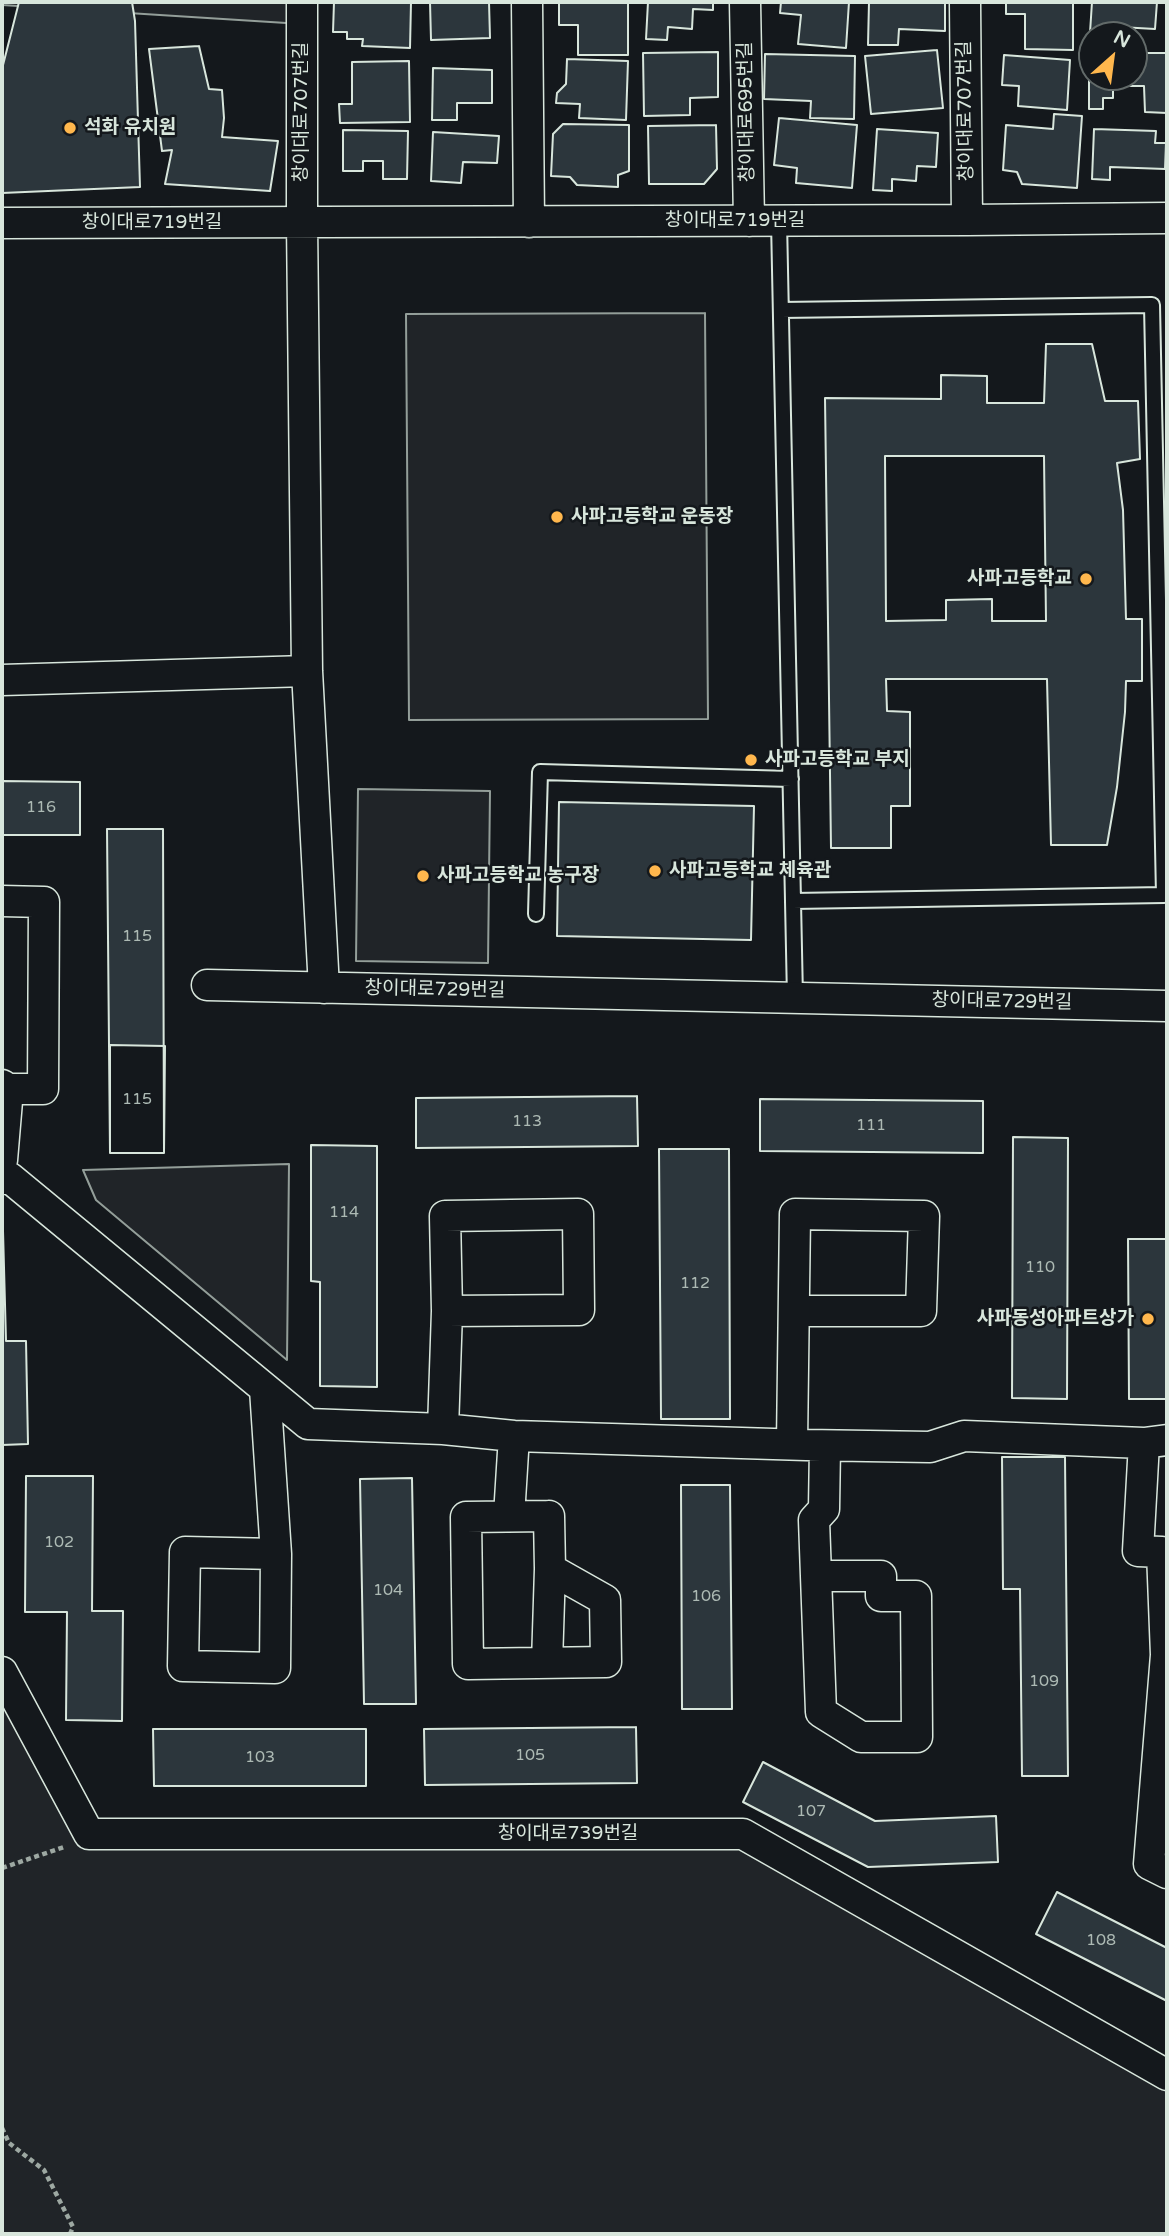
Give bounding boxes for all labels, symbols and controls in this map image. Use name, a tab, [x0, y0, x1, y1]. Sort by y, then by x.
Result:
north arrow	[1078, 21, 1148, 91]
text: N	[1110, 26, 1134, 53]
street label: 창이대로707번길	[953, 40, 979, 182]
street label: 창이대로695번길	[734, 41, 760, 183]
street label: 창이대로707번길	[291, 42, 313, 182]
place label: 석화 유치원	[84, 117, 176, 139]
marker: 석화 유치원	[62, 120, 78, 136]
street label: 창이대로719번길	[665, 210, 805, 232]
street label: 창이대로719번길	[82, 212, 222, 234]
place label: 사파고등학교 운동장	[571, 506, 733, 528]
marker: 사파고등학교 운동장	[549, 509, 565, 525]
place label: 사파고등학교	[967, 568, 1072, 590]
marker: 사파고등학교	[1078, 571, 1094, 587]
place label: 사파고등학교 부지	[765, 749, 910, 771]
marker: 사파고등학교 부지	[743, 752, 759, 768]
house number: 116	[26, 798, 56, 818]
place label: 사파고등학교 체육관	[669, 860, 831, 882]
marker: 사파고등학교 체육관	[647, 863, 663, 879]
place label: 사파고등학교 농구장	[437, 865, 599, 887]
marker: 사파고등학교 농구장	[415, 868, 431, 884]
house number: 115	[122, 927, 152, 947]
street label: 창이대로729번길	[364, 977, 506, 1003]
street label: 창이대로729번길	[931, 989, 1073, 1015]
house number: 115	[122, 1090, 152, 1110]
house number: 113	[512, 1112, 542, 1132]
house number: 111	[856, 1116, 886, 1136]
house number: 114	[329, 1203, 359, 1223]
house number: 110	[1025, 1258, 1055, 1278]
house number: 112	[680, 1274, 710, 1294]
place label: 사파동성아파트상가	[977, 1308, 1134, 1330]
marker: 사파동성아파트상가	[1140, 1311, 1156, 1327]
house number: 102	[44, 1533, 74, 1553]
house number: 104	[373, 1581, 403, 1601]
house number: 106	[691, 1587, 721, 1607]
house number: 109	[1029, 1672, 1059, 1692]
house number: 105	[515, 1746, 545, 1766]
house number: 103	[245, 1748, 275, 1768]
house number: 107	[796, 1802, 826, 1822]
street label: 창이대로739번길	[498, 1823, 638, 1845]
house number: 108	[1086, 1931, 1116, 1951]

